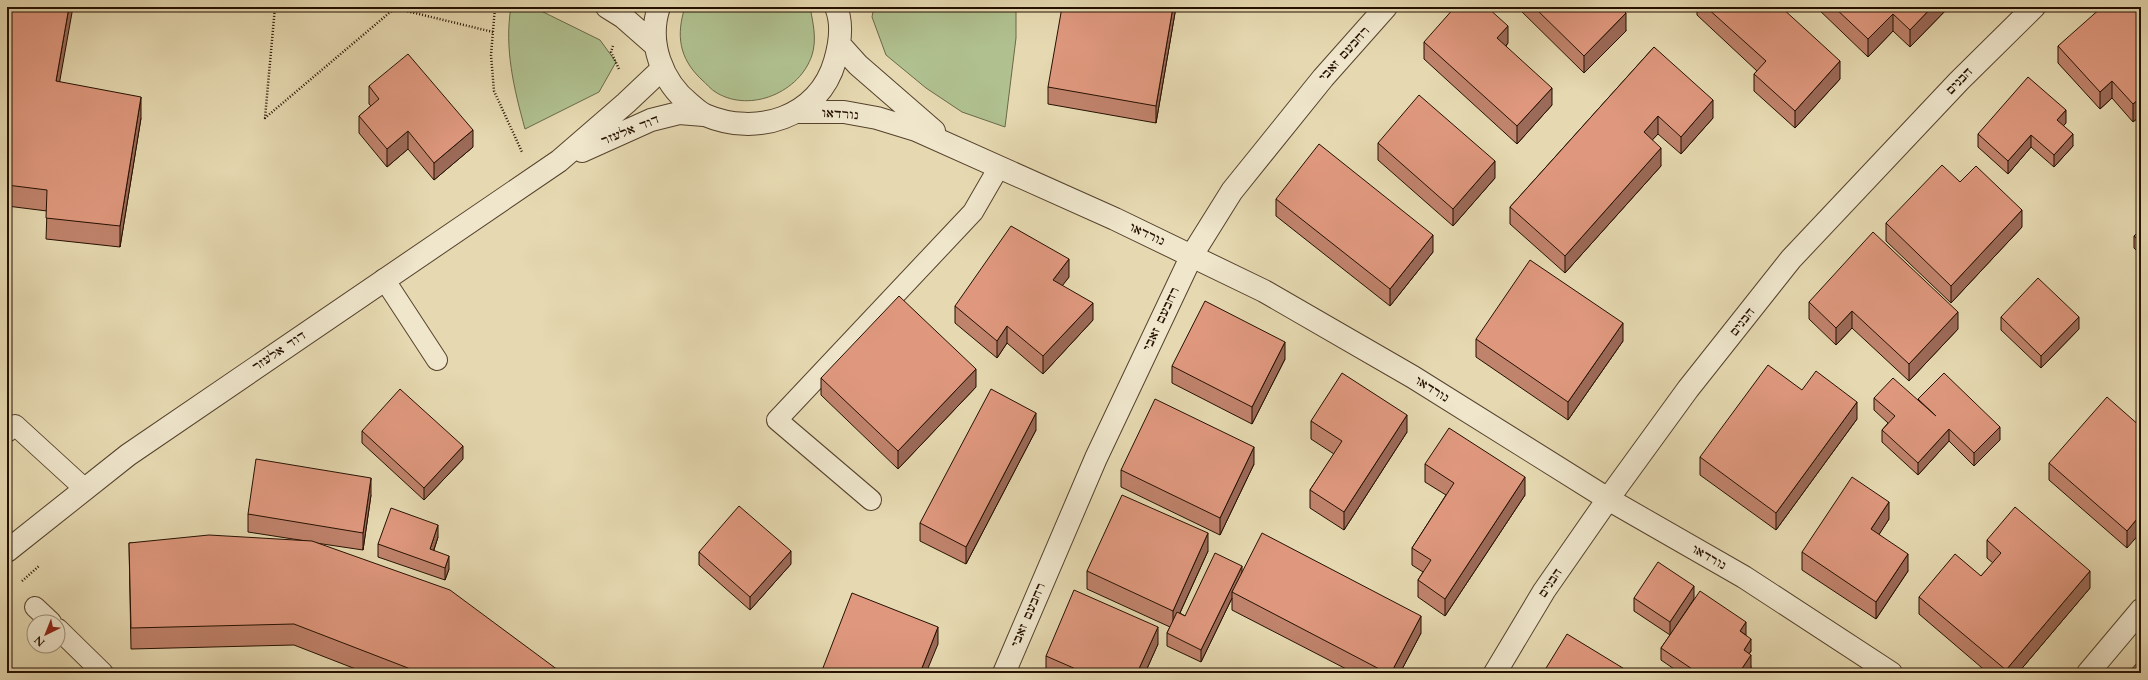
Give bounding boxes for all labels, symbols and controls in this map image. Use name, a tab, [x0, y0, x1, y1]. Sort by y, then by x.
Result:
street label: רחבעם זאבי	[1315, 23, 1373, 85]
street label: הבנים	[1942, 64, 1976, 98]
street label: נורדאו	[821, 105, 859, 123]
street label: דוד אלעזר	[599, 111, 662, 149]
street label: נורדאו	[1127, 219, 1167, 249]
street label: רחבעם זאבי	[1139, 284, 1183, 354]
street label: הבנים	[1726, 304, 1758, 340]
street label: דוד אלעזר	[249, 327, 309, 375]
street label: נורדאו	[1412, 372, 1452, 406]
street label: נורדאו	[1689, 541, 1729, 573]
street label: הבנים	[1534, 565, 1566, 601]
street label: רחבעם זאבי	[1007, 580, 1049, 650]
north arrow	[26, 614, 66, 654]
text: N	[31, 632, 48, 650]

